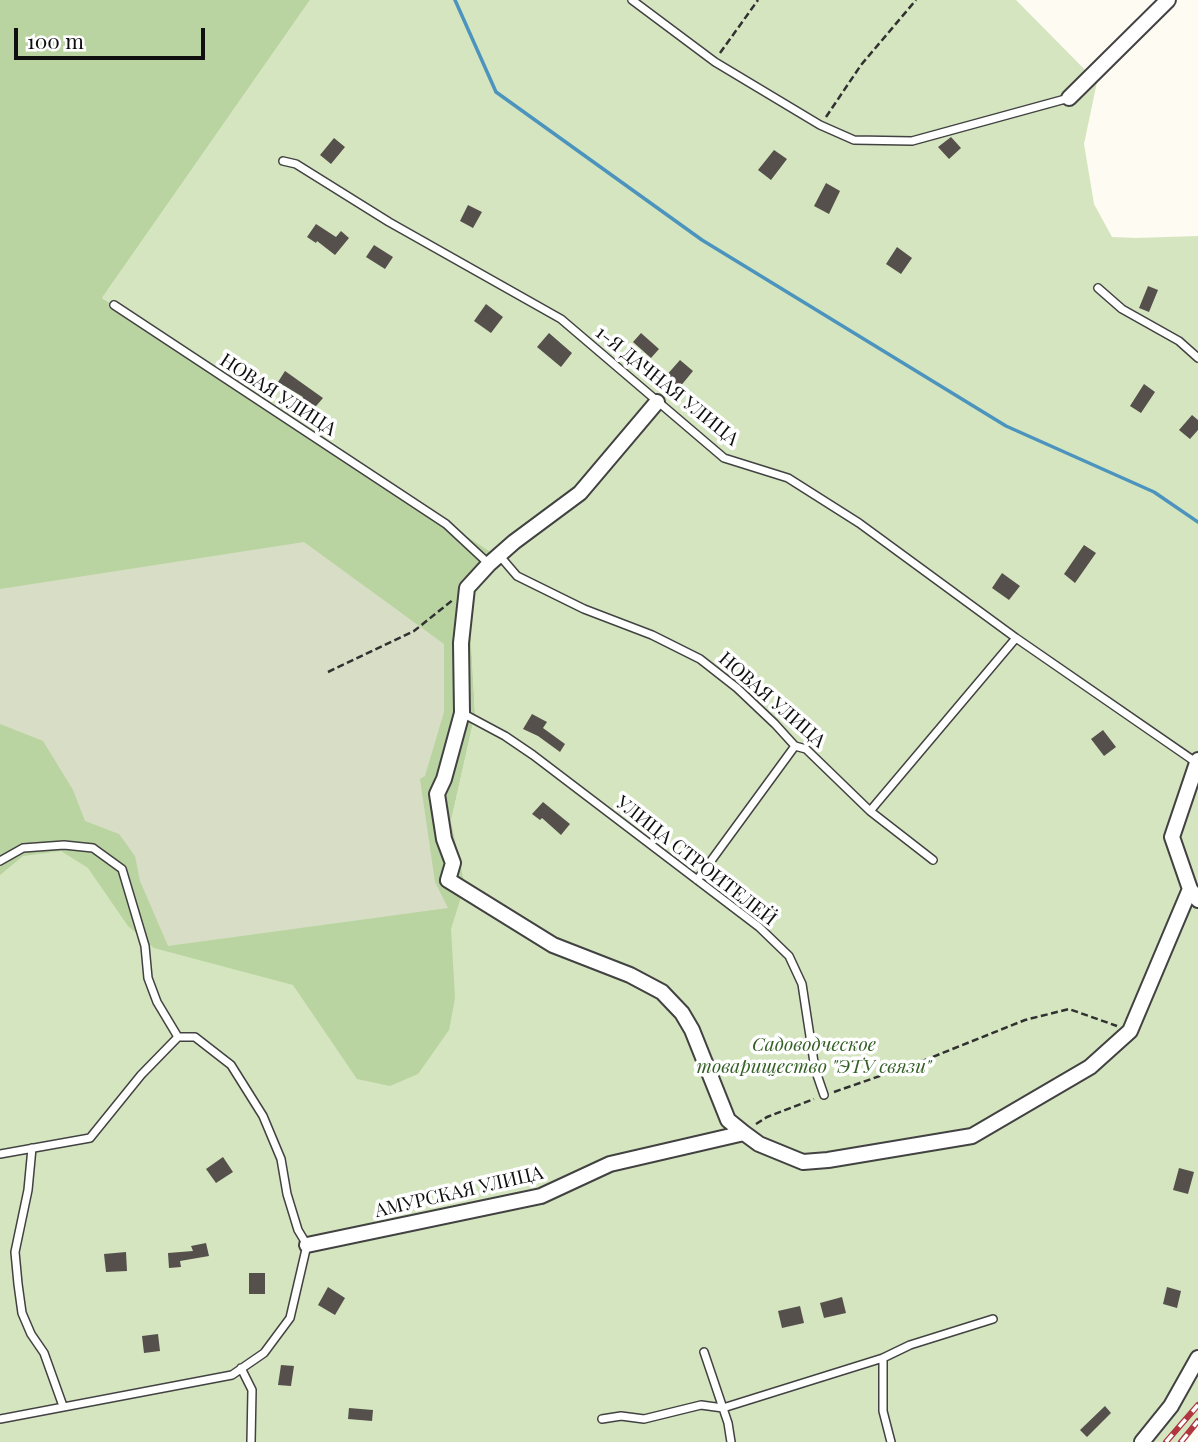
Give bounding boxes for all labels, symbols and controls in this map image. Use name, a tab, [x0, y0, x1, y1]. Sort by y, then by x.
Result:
scale bar	[18, 14, 208, 58]
text: 100 m	[27, 26, 84, 54]
street label: 1-Я ДАЧНАЯ УЛИЦА	[591, 321, 743, 451]
street label: НОВАЯ УЛИЦА	[215, 349, 341, 441]
street label: НОВАЯ УЛИЦА	[714, 647, 830, 753]
street label: УЛИЦА СТРОИТЕЛЕЙ	[611, 791, 781, 931]
park label: Садоводческое товарищество "ЭТУ связи"	[697, 1034, 931, 1078]
street label: АМУРСКАЯ УЛИЦА	[373, 1162, 545, 1222]

